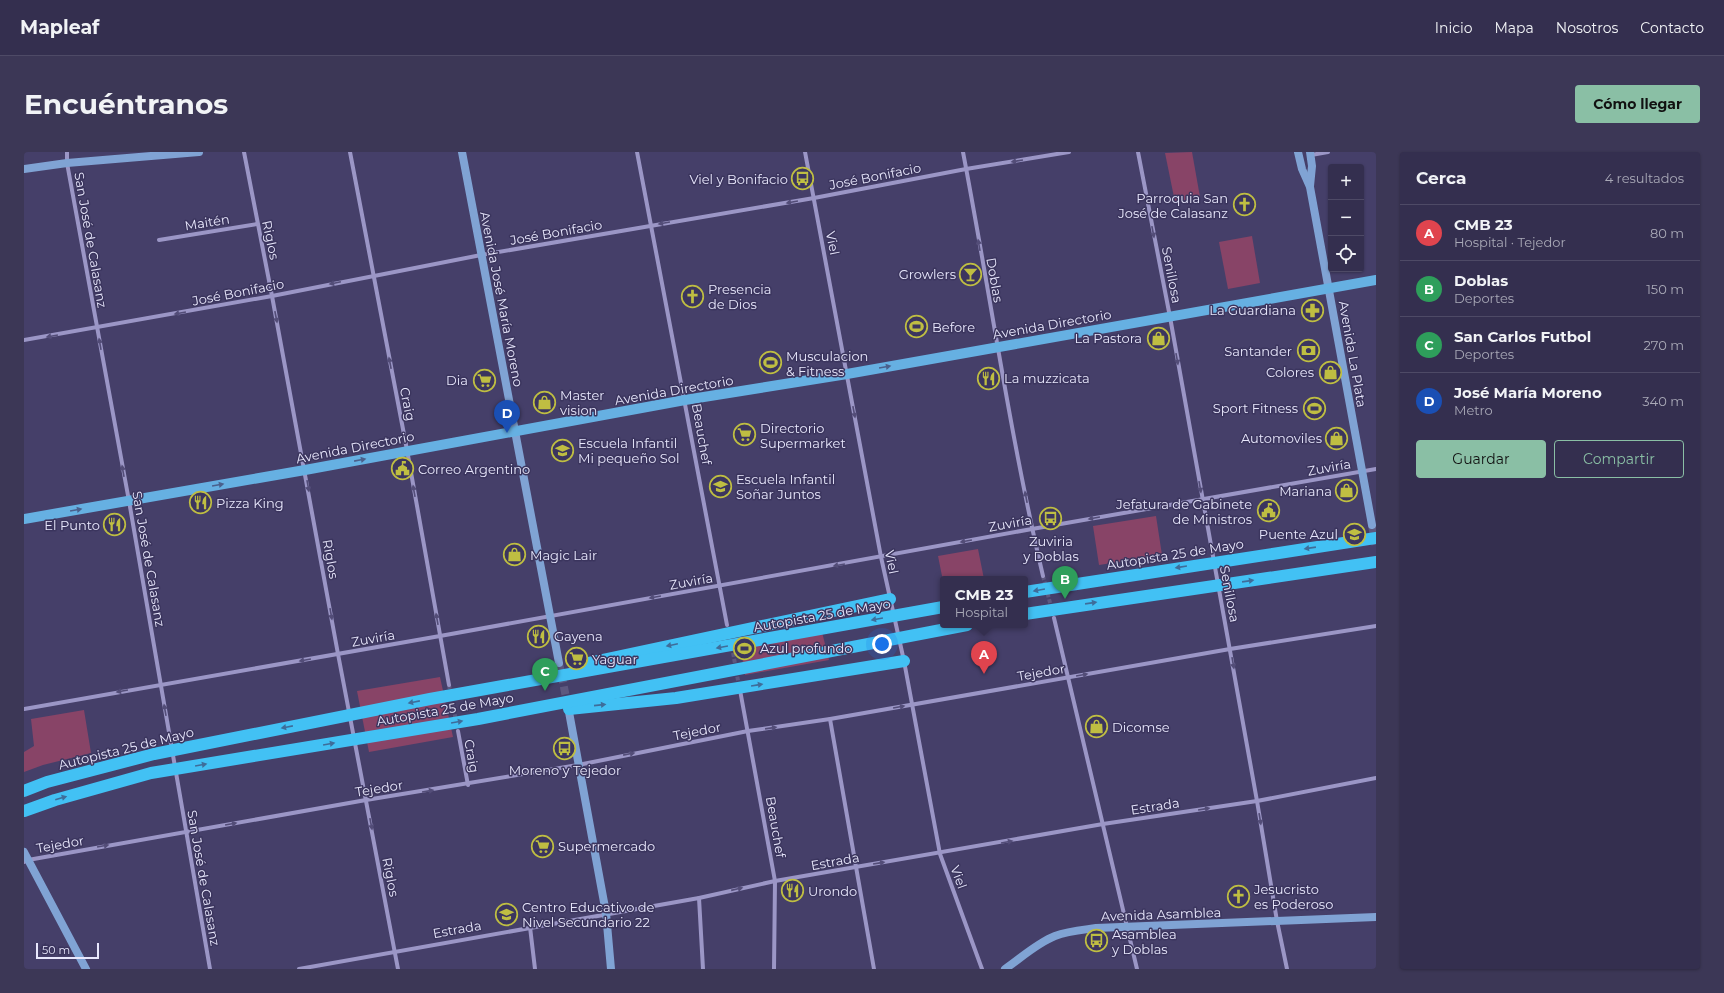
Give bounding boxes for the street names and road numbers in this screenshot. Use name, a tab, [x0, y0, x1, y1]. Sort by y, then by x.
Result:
street label: José Bonifacio	[827, 159, 922, 193]
street label: San José de Calasanz	[71, 171, 111, 309]
street label: Avenida José María Moreno	[477, 210, 527, 388]
street label: Maitén	[183, 211, 231, 233]
street label: José Bonifacio	[508, 216, 603, 248]
street label: Riglos	[259, 219, 283, 261]
street label: Viel	[823, 230, 843, 256]
street label: Senillosa	[1159, 245, 1185, 305]
street label: Doblas	[983, 256, 1007, 304]
street label: José Bonifacio	[190, 275, 285, 309]
street label: Avenida La Plata	[1336, 300, 1370, 408]
street label: Avenida Directorio	[991, 306, 1113, 342]
street label: Avenida Directorio	[613, 372, 735, 408]
street label: Craig	[397, 386, 419, 422]
street label: Beauchef	[689, 402, 715, 467]
street label: Avenida Directorio	[294, 428, 416, 466]
street label: Zuviría	[1306, 455, 1352, 479]
street label: San José de Calasanz	[129, 490, 169, 628]
street label: Zuviría	[987, 511, 1033, 535]
street label: Autopista 25 de Mayo	[1105, 535, 1245, 573]
street label: Riglos	[320, 538, 342, 580]
street label: Viel	[882, 549, 902, 575]
street label: Senillosa	[1217, 564, 1243, 624]
street label: Zuviría	[668, 569, 714, 593]
street label: Autopista 25 de Mayo	[752, 595, 892, 635]
street label: Zuviría	[350, 626, 396, 650]
street label: Tejedor	[1016, 660, 1066, 684]
street label: Autopista 25 de Mayo	[375, 689, 515, 729]
street label: Tejedor	[672, 719, 722, 743]
street label: Autopista 25 de Mayo	[57, 723, 195, 773]
street label: Craig	[461, 738, 483, 774]
street label: Tejedor	[354, 776, 404, 800]
street label: Estrada	[1130, 794, 1180, 818]
street label: Beauchef	[763, 795, 789, 860]
street label: San José de Calasanz	[184, 809, 224, 947]
street label: Tejedor	[35, 832, 85, 856]
street label: Estrada	[809, 849, 861, 873]
street label: Riglos	[379, 856, 403, 898]
street label: Viel	[947, 863, 971, 891]
street label: Avenida Asamblea	[1100, 904, 1222, 924]
street label: Estrada	[431, 917, 483, 941]

